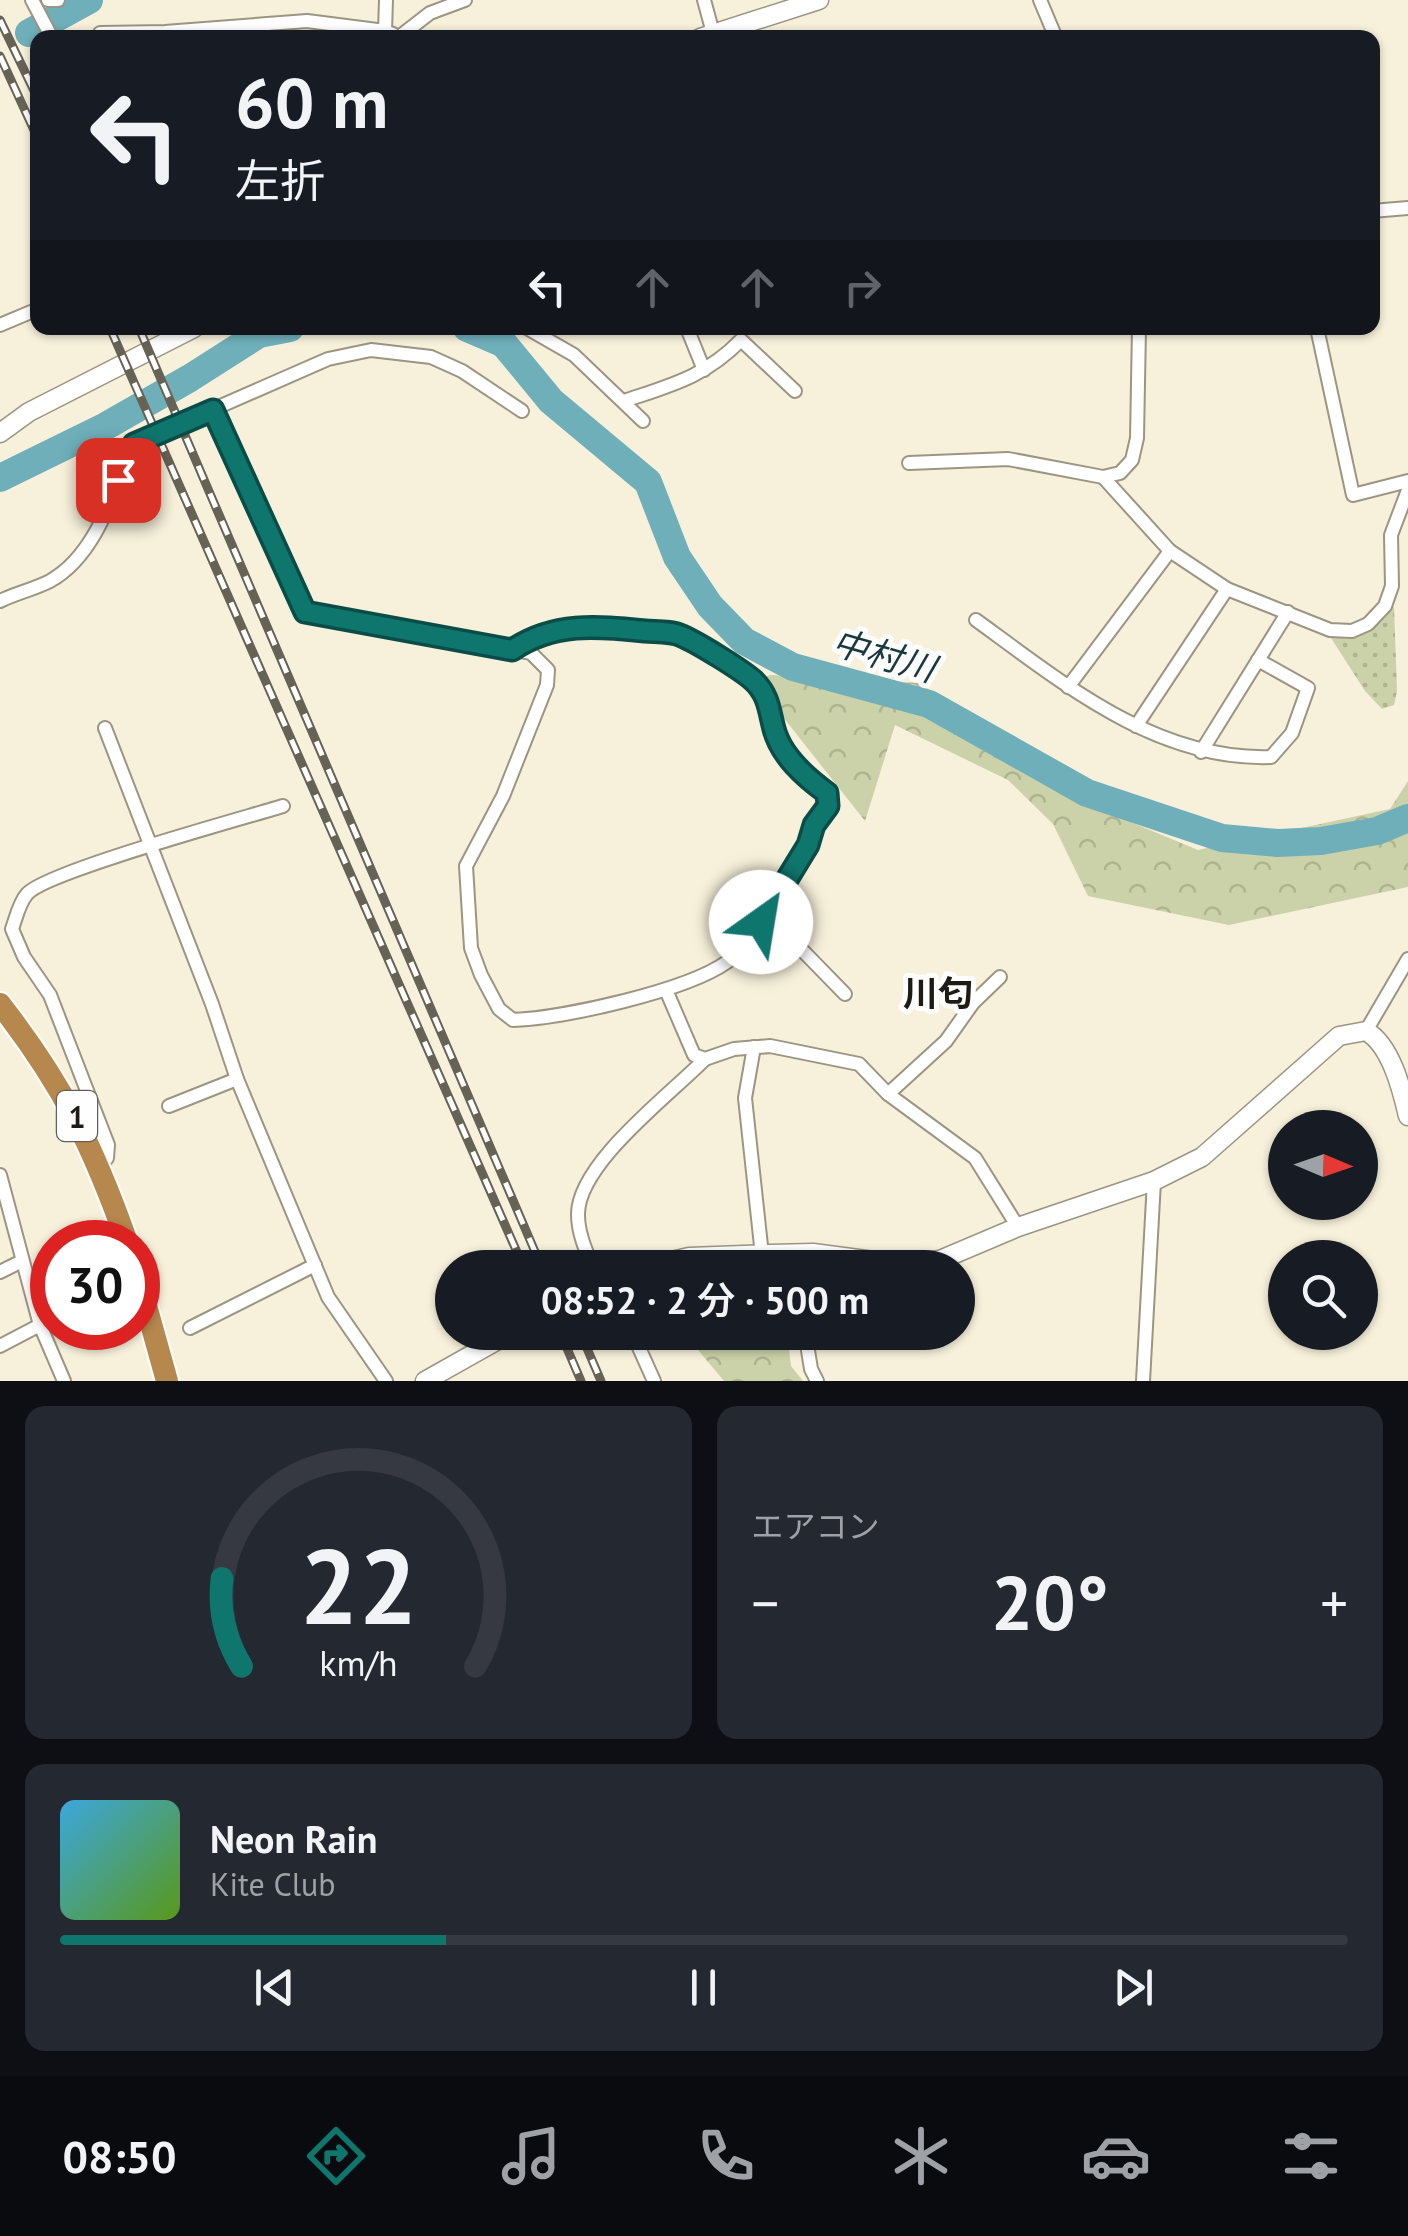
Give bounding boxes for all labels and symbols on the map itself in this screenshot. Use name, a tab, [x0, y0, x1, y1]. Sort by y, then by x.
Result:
pin	[76, 438, 161, 523]
water label: 中村川	[827, 618, 945, 693]
position arrow	[709, 870, 813, 974]
district label: 川匂	[903, 970, 973, 1016]
road number: 1	[57, 1091, 97, 1141]
north arrow	[1268, 1110, 1378, 1220]
speed limit sign: 30	[30, 1220, 160, 1350]

